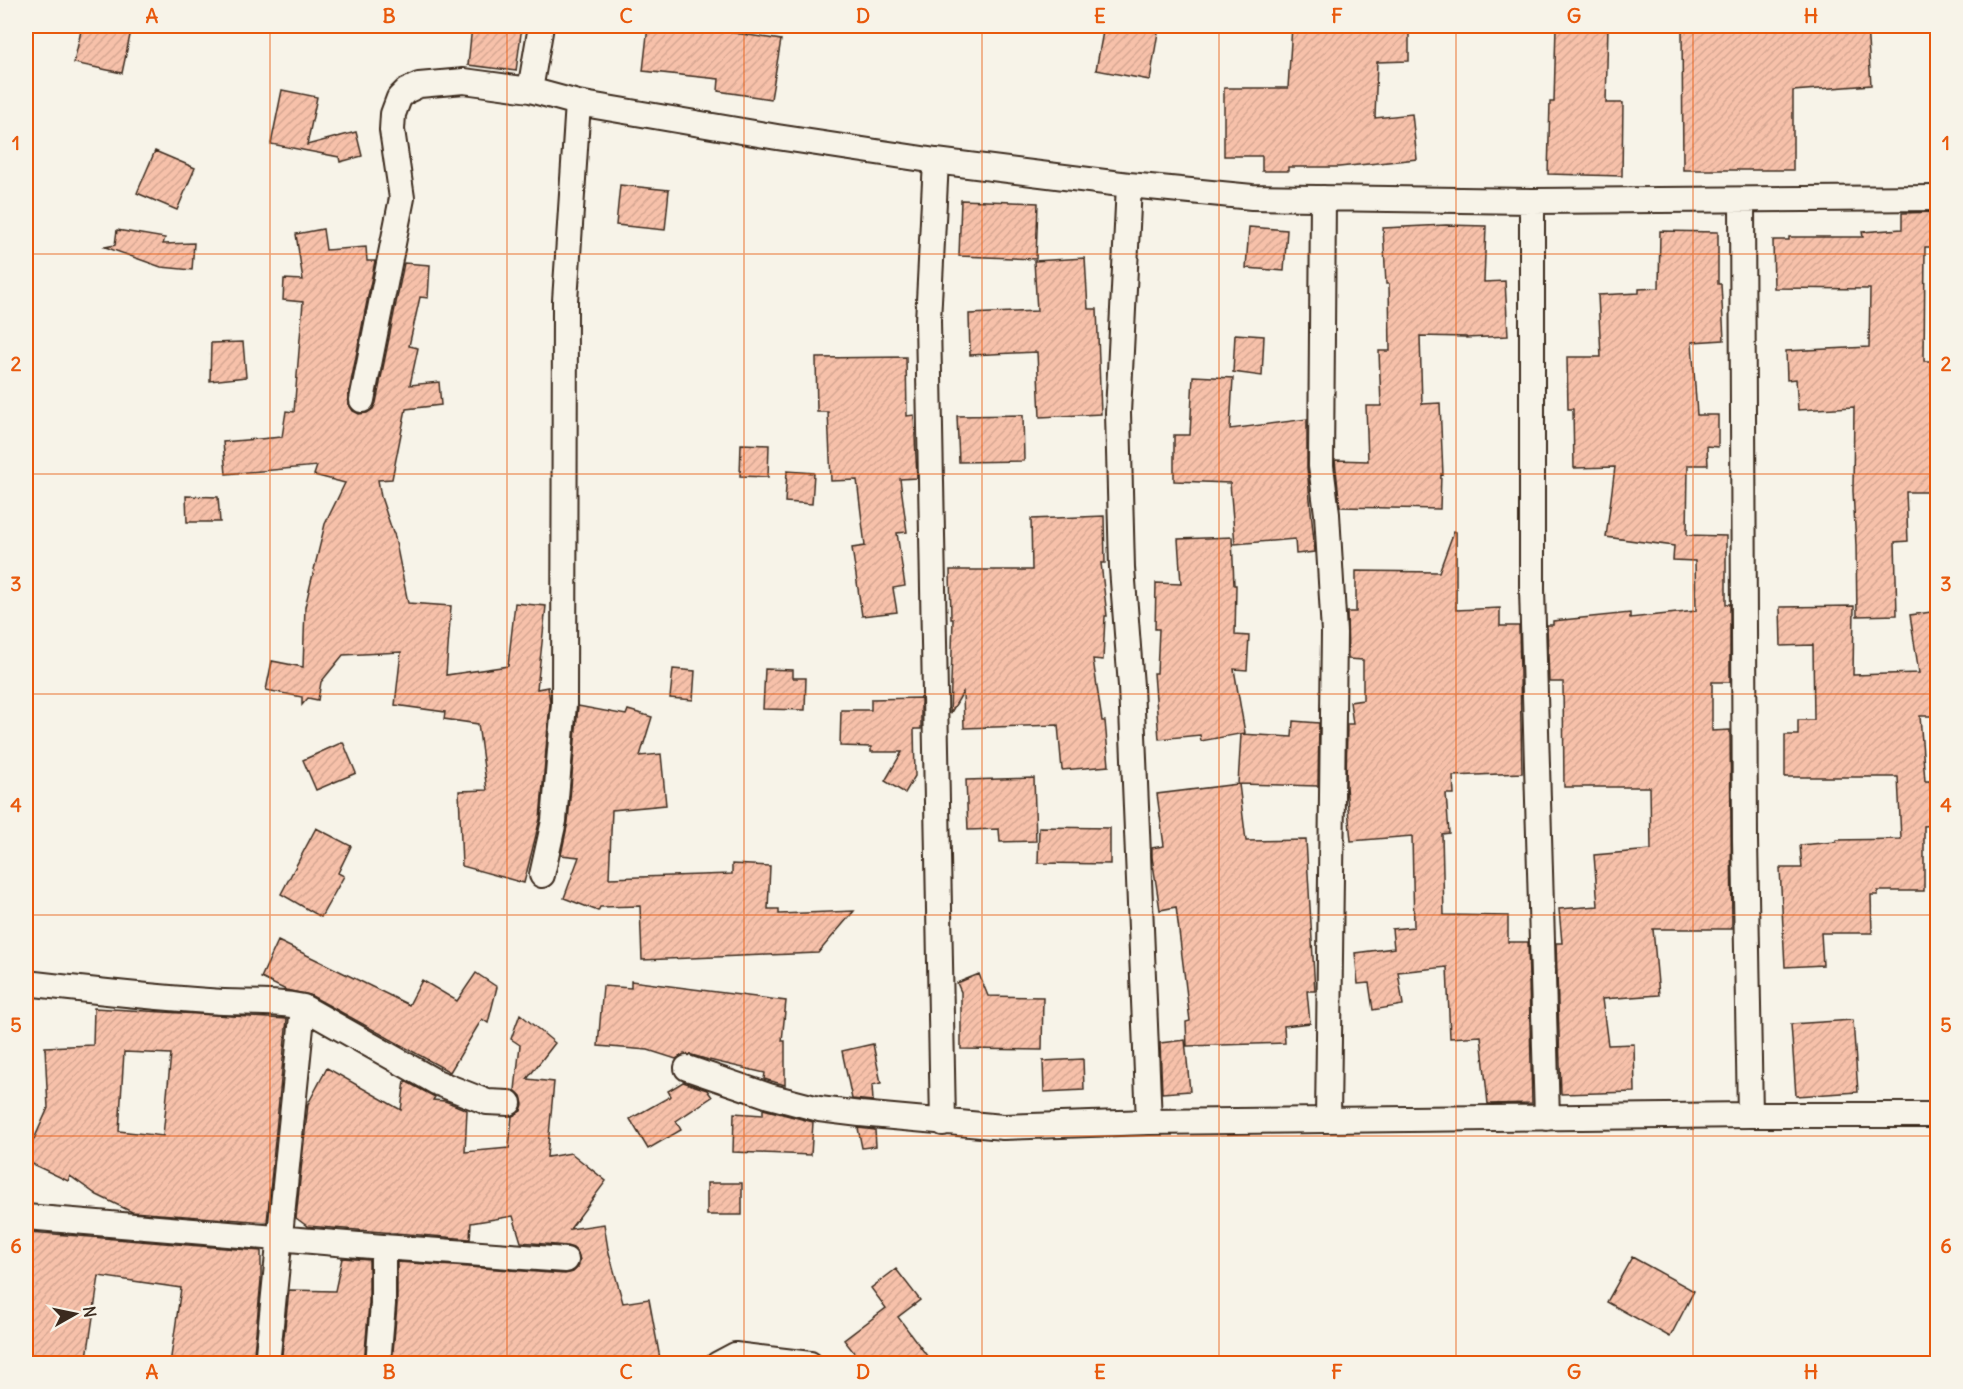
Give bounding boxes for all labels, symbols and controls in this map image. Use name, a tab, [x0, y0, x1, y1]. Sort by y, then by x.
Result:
text: A	[146, 3, 159, 28]
text: B	[382, 3, 396, 28]
text: C	[619, 3, 633, 28]
text: D	[856, 3, 870, 28]
text: E	[1094, 3, 1106, 28]
text: F	[1331, 3, 1343, 28]
text: G	[1567, 3, 1581, 28]
text: H	[1804, 3, 1818, 28]
text: 1	[12, 130, 20, 155]
text: 1	[1942, 130, 1950, 155]
text: 2	[11, 351, 22, 376]
text: 2	[1941, 351, 1952, 376]
text: 3	[10, 571, 22, 596]
text: 3	[1940, 571, 1952, 596]
text: 4	[10, 792, 22, 817]
text: 4	[1940, 792, 1952, 817]
text: 5	[10, 1012, 22, 1037]
text: 5	[1940, 1012, 1952, 1037]
text: 6	[10, 1233, 22, 1258]
text: 6	[1940, 1233, 1952, 1258]
north arrow	[45, 1284, 105, 1344]
text: N	[79, 1305, 101, 1319]
text: A	[146, 1359, 159, 1384]
text: B	[382, 1359, 396, 1384]
text: C	[619, 1359, 633, 1384]
text: D	[856, 1359, 870, 1384]
text: E	[1094, 1359, 1106, 1384]
text: F	[1331, 1359, 1343, 1384]
text: G	[1567, 1359, 1581, 1384]
text: H	[1804, 1359, 1818, 1384]

